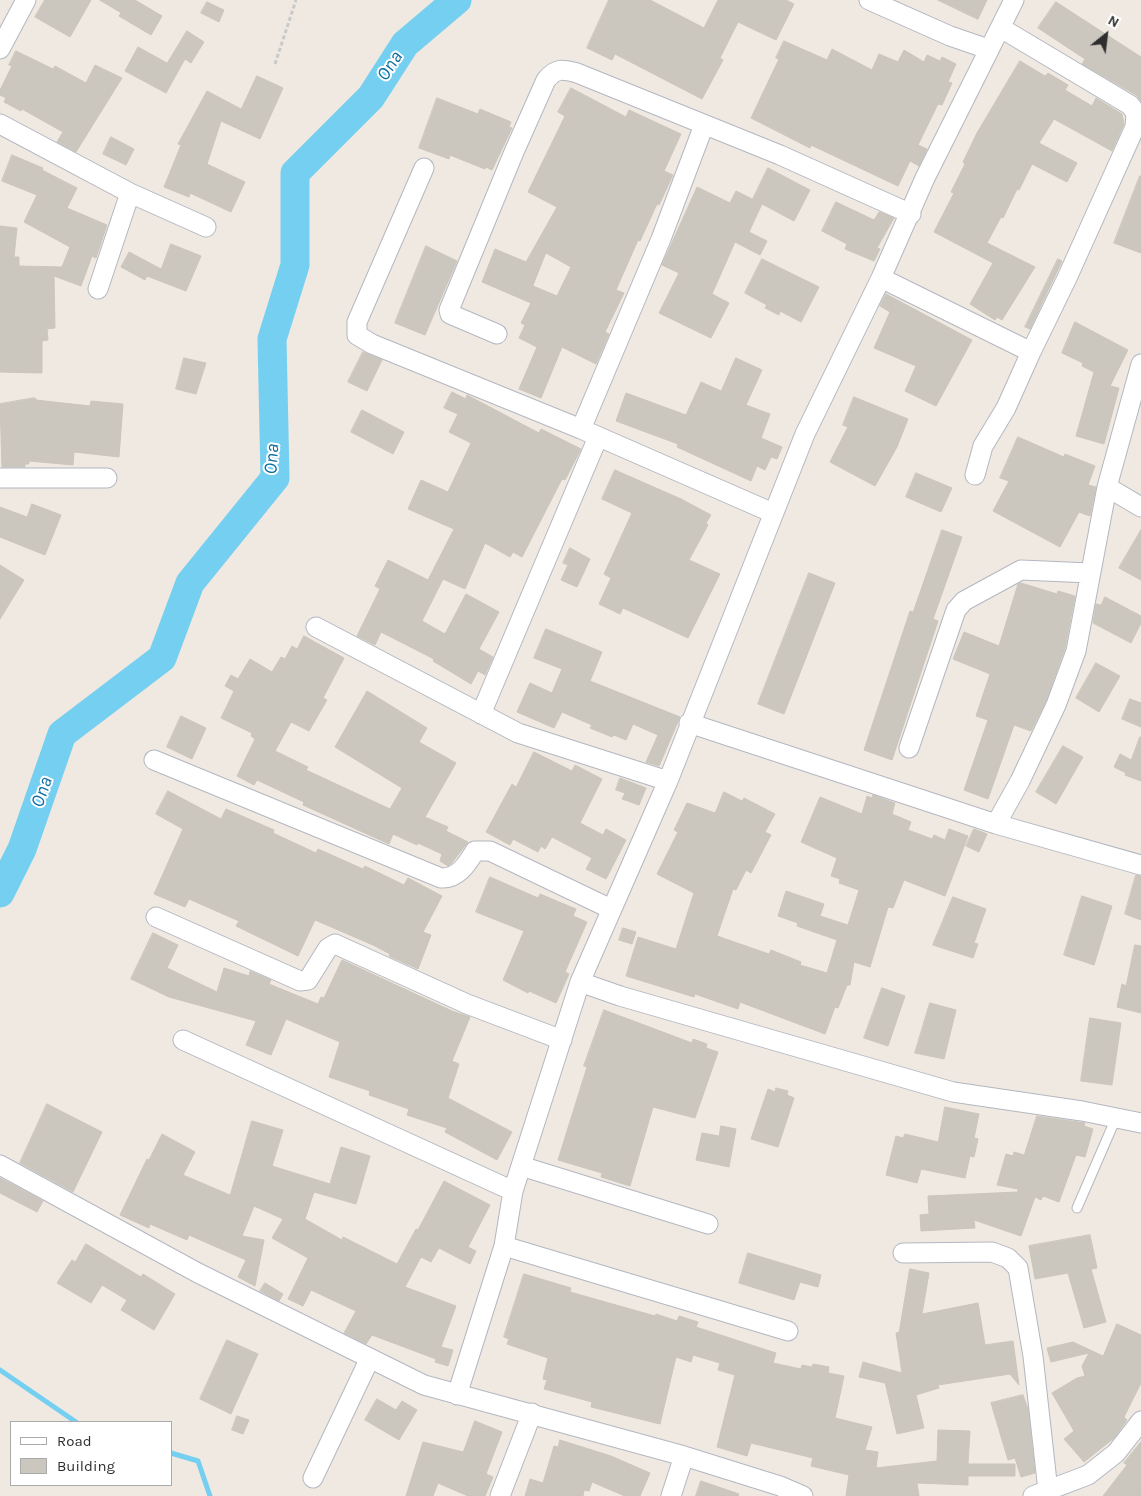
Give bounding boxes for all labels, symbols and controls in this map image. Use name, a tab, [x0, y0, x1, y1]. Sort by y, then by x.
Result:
north arrow	[1081, 10, 1131, 60]
text: N	[1105, 12, 1122, 31]
water label: Ona	[372, 47, 408, 85]
water label: Ona	[260, 443, 284, 475]
water label: Ona	[26, 774, 58, 810]
legend	[10, 1421, 172, 1486]
text: Road	[57, 1432, 92, 1450]
text: Building	[57, 1457, 115, 1475]

